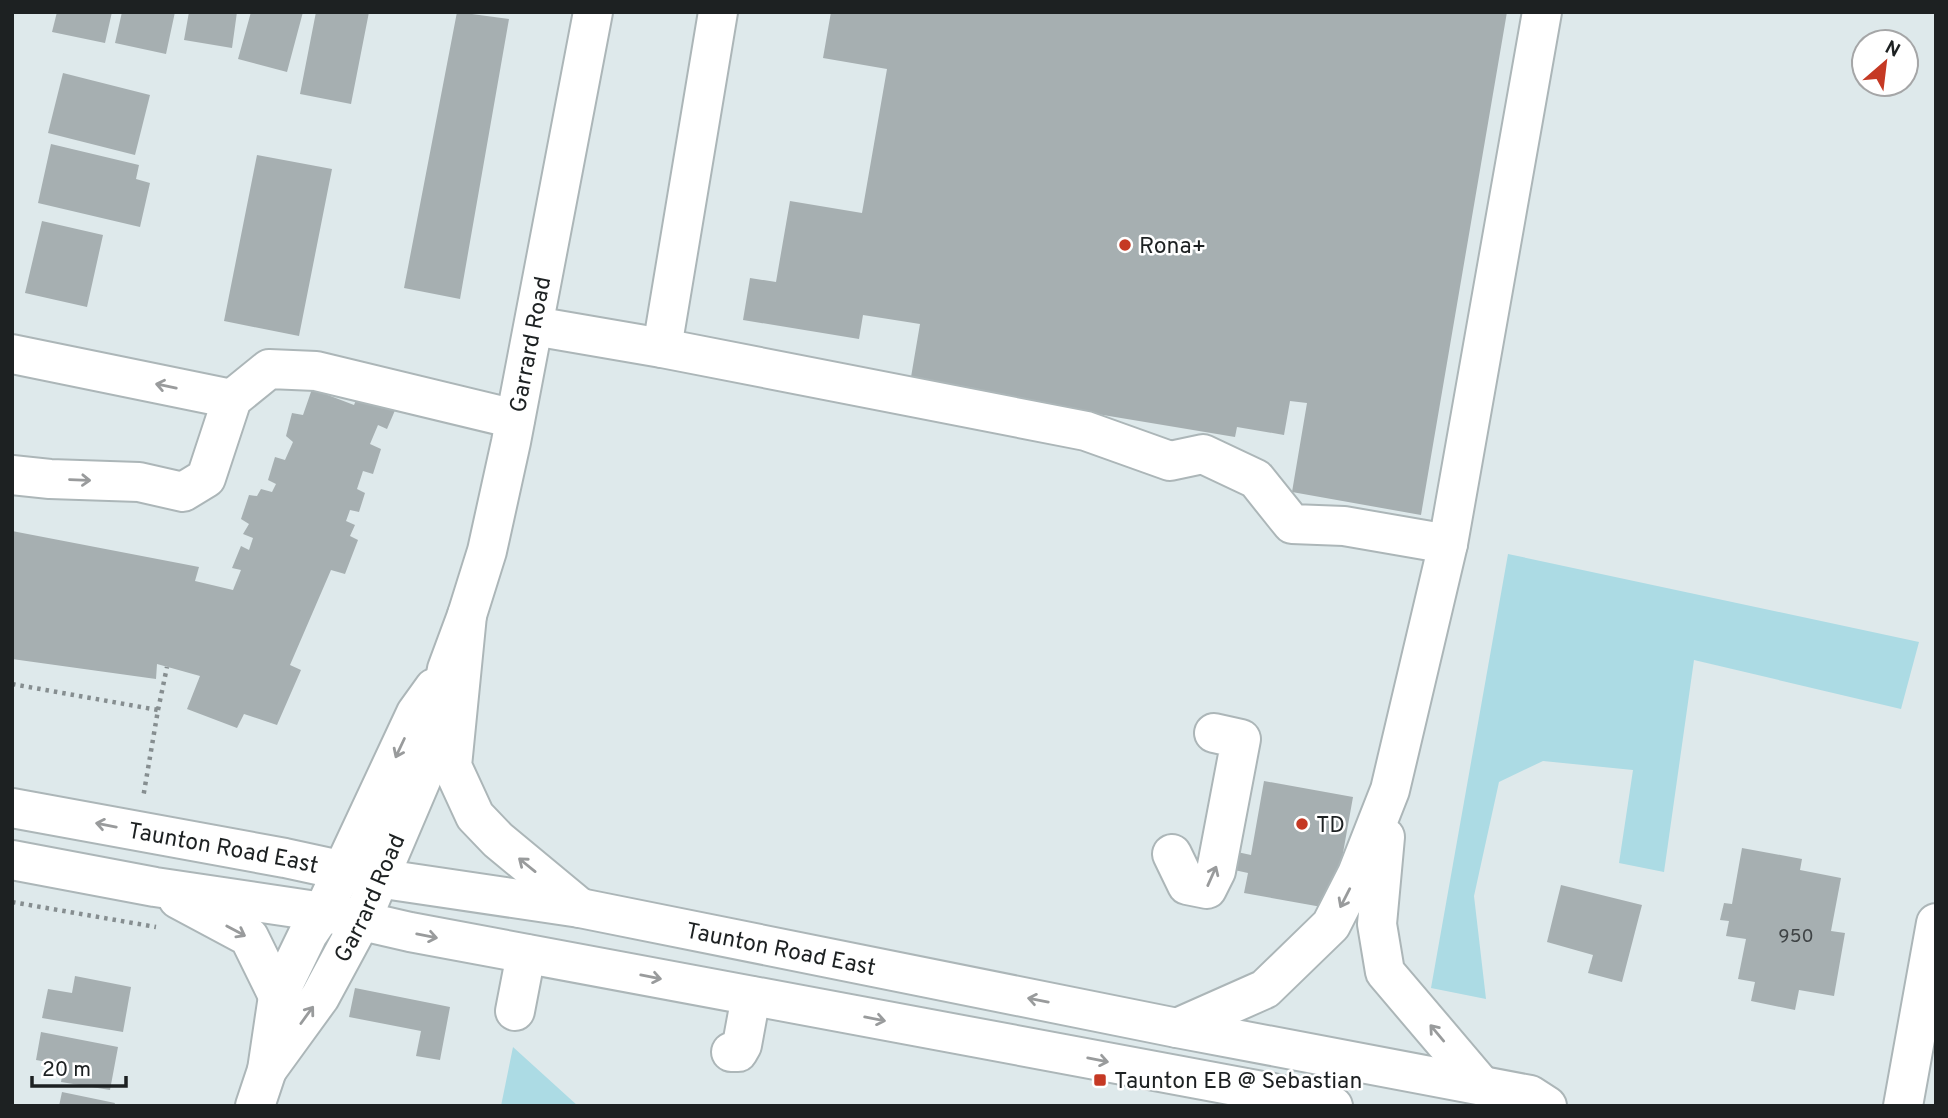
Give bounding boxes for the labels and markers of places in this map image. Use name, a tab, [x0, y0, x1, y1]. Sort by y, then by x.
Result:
place label: Rona+	[1139, 233, 1206, 262]
marker: Rona+	[1117, 237, 1133, 253]
place label: TD	[1316, 812, 1345, 841]
marker: TD	[1294, 816, 1310, 832]
place label: Taunton EB @ Sebastian	[1114, 1068, 1362, 1097]
marker: Taunton EB @ Sebastian	[1092, 1072, 1108, 1088]

